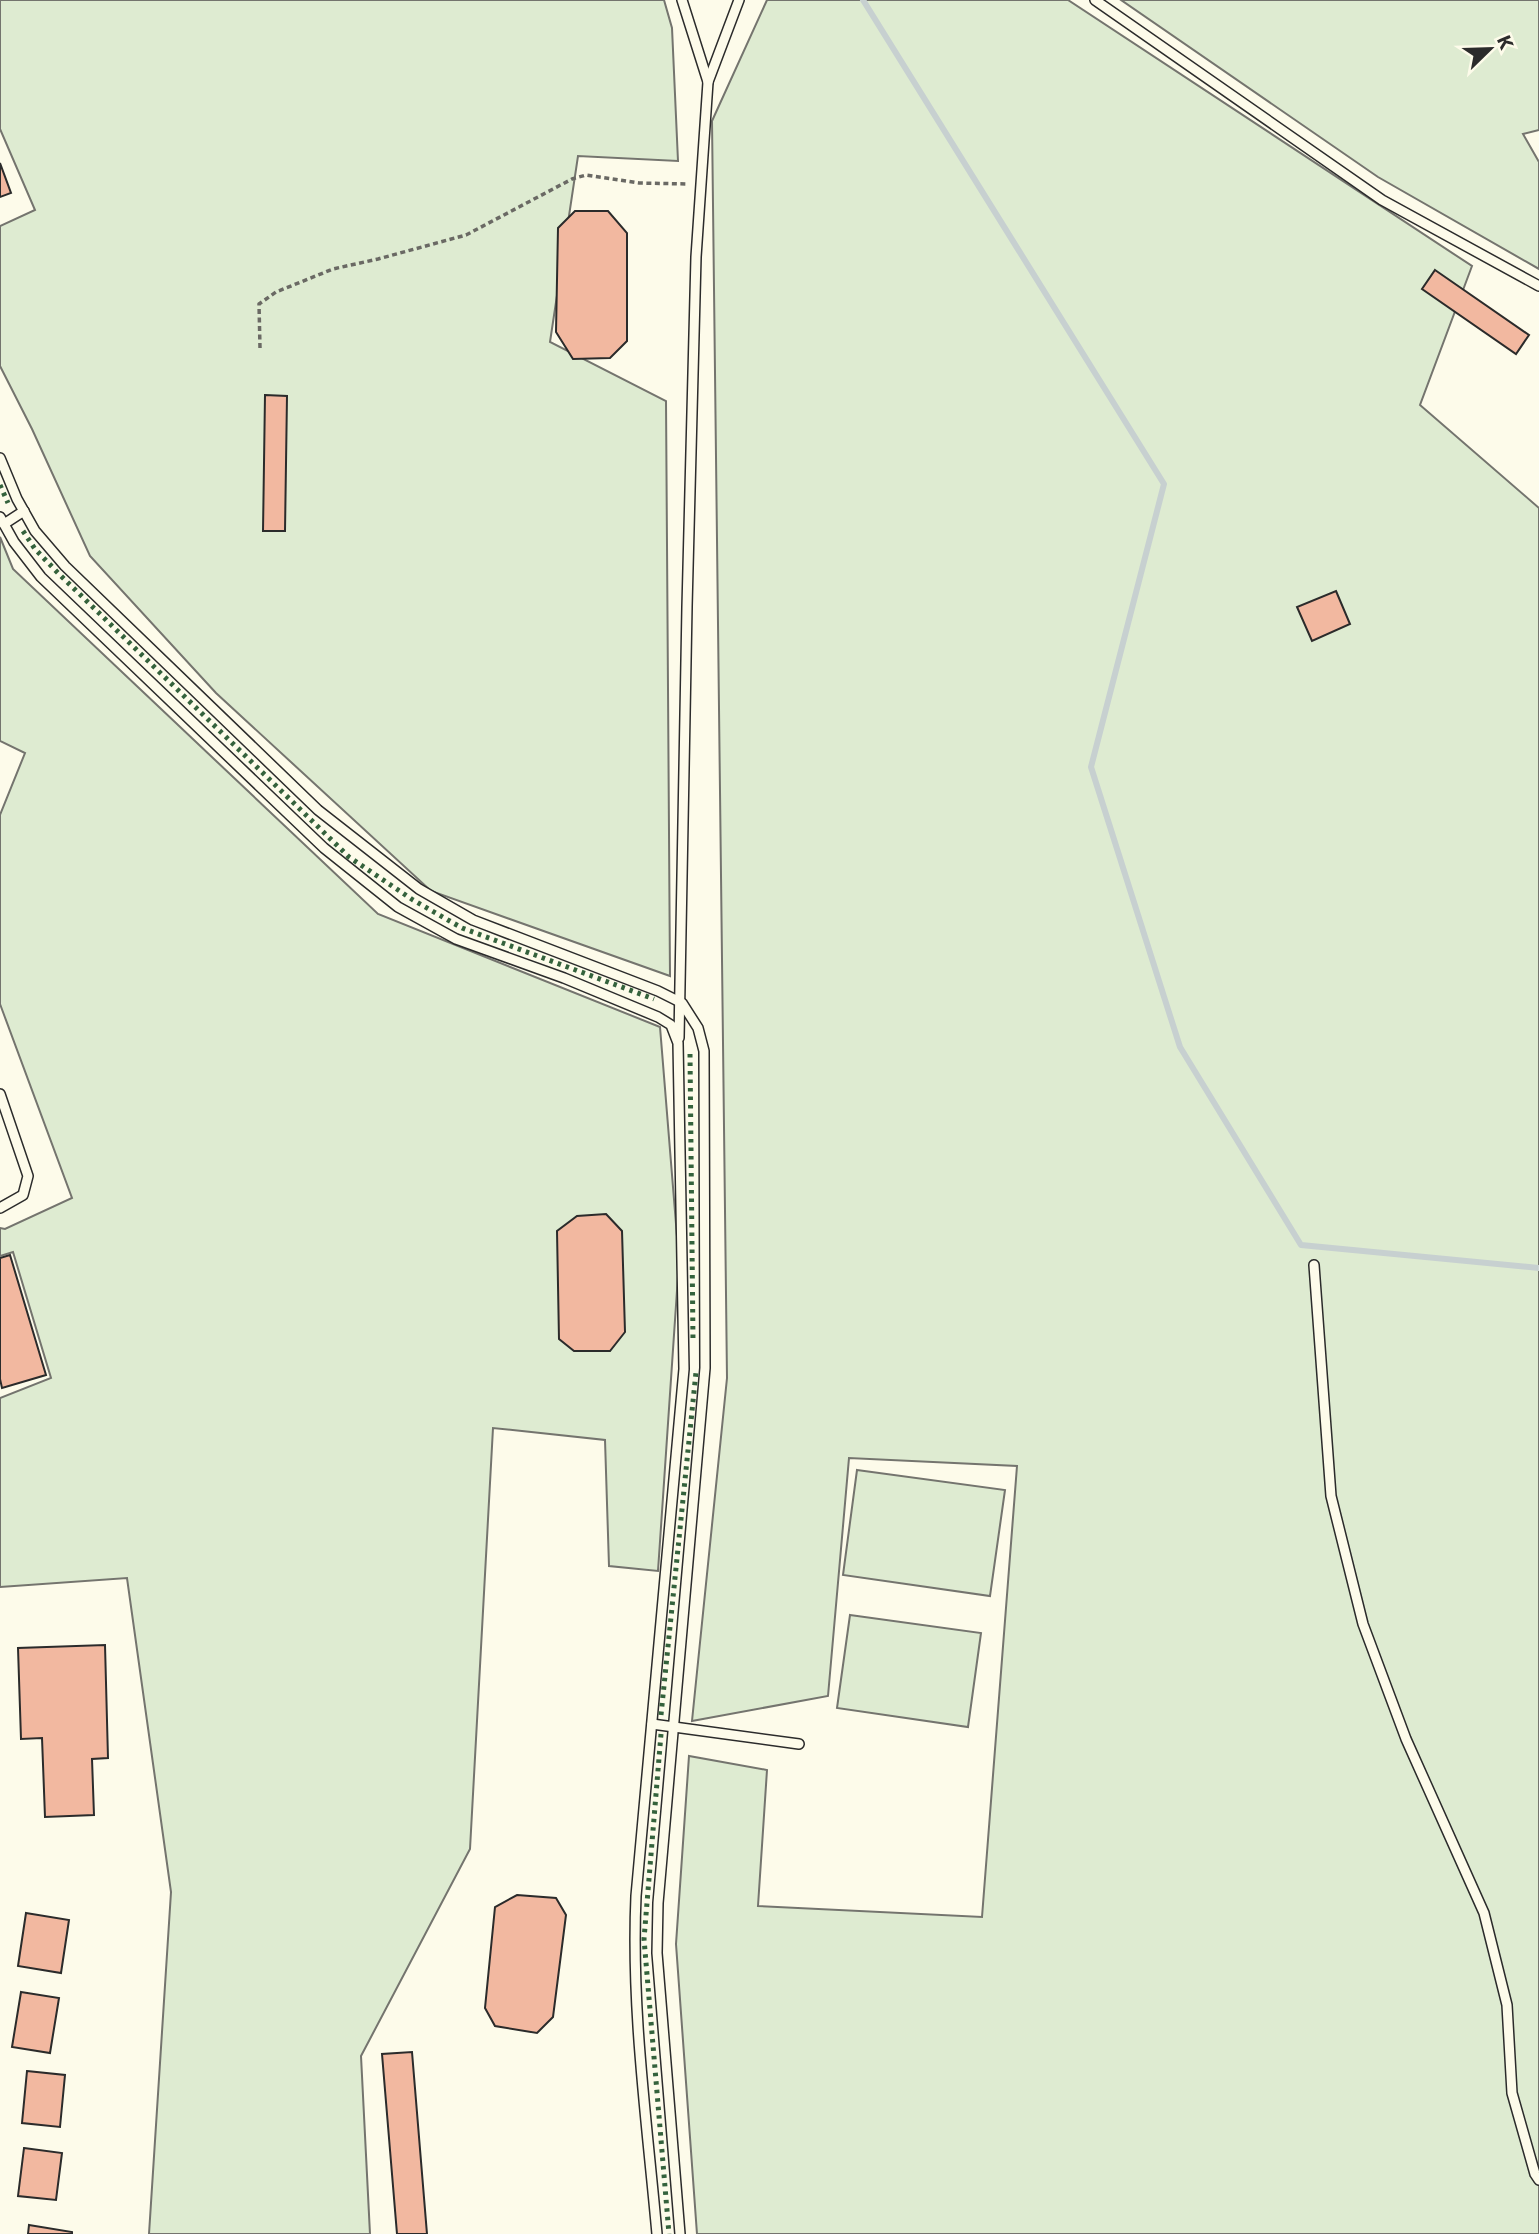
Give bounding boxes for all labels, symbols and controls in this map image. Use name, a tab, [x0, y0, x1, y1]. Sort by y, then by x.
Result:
north arrow	[1455, 14, 1525, 84]
text: K	[1493, 32, 1519, 53]

